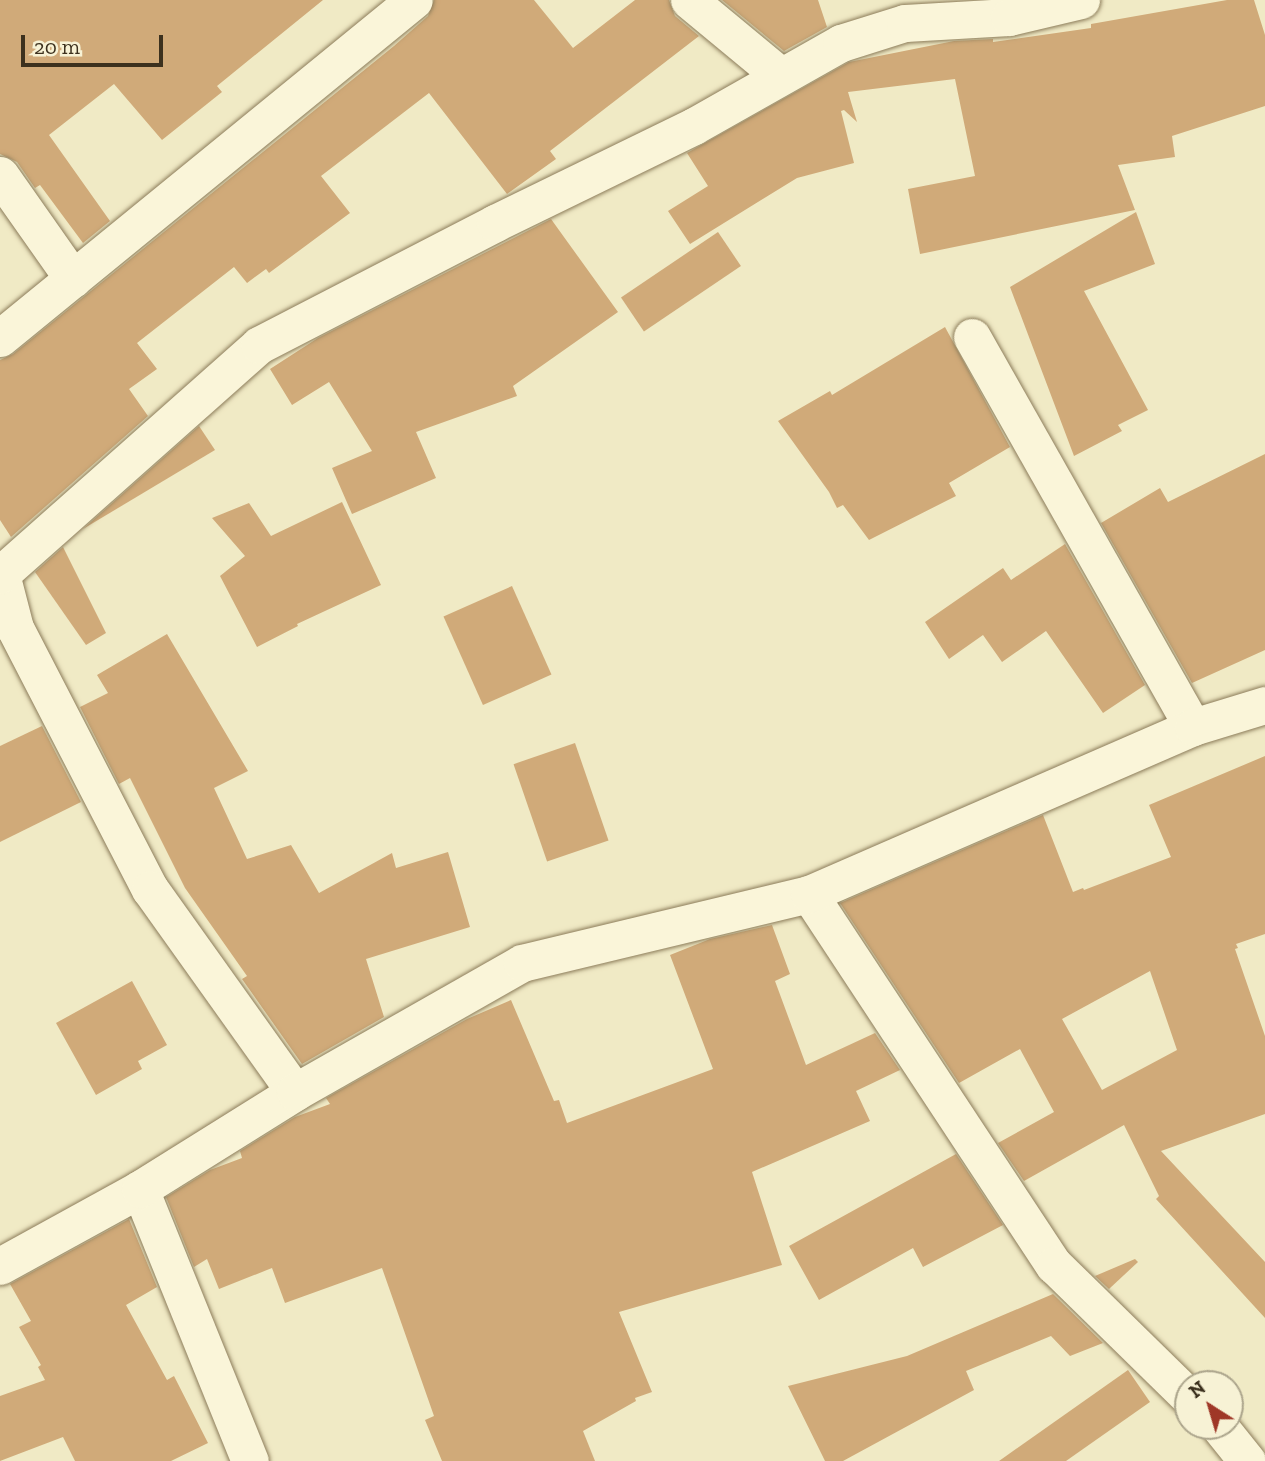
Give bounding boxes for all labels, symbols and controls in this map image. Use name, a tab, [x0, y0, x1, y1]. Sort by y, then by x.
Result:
scale bar	[24, 21, 166, 65]
text: 20 m	[34, 34, 80, 59]
north arrow	[1174, 1370, 1244, 1440]
text: N	[1185, 1376, 1210, 1403]

